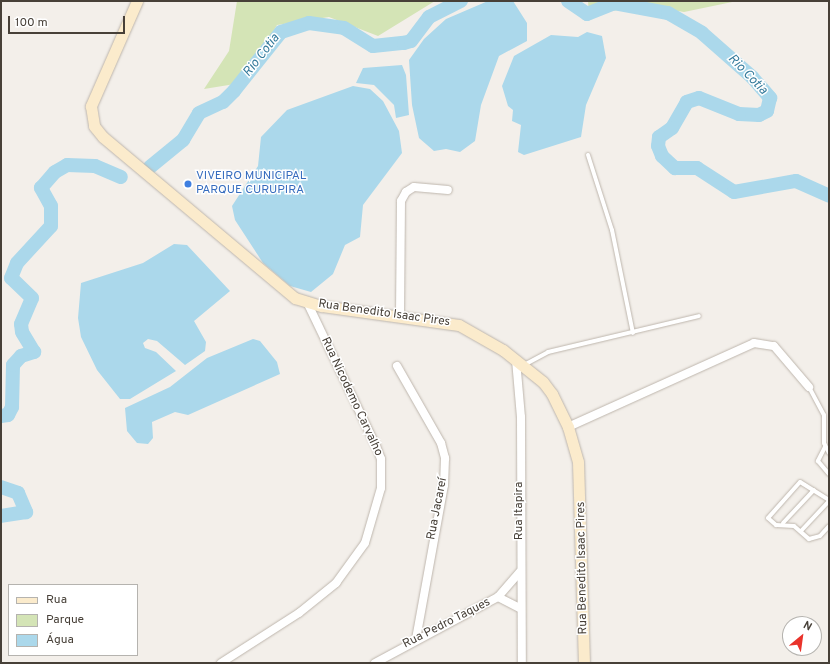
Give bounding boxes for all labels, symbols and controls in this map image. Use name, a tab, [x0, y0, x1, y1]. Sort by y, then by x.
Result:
scale bar	[10, 8, 127, 34]
text: 100 m	[15, 15, 48, 31]
water label: Rio Cotia	[240, 31, 284, 81]
water label: Rio Cotia	[724, 52, 770, 98]
place label: VIVEIRO MUNICIPAL PARQUE CURUPIRA	[196, 170, 306, 198]
marker: VIVEIRO MUNICIPAL PARQUE CURUPIRA	[183, 179, 193, 189]
street label: Rua Benedito Isaac Pires	[317, 298, 451, 330]
street label: Rua Nicodemo Carvalho	[317, 335, 385, 459]
street label: Rua Jacareí	[425, 477, 451, 541]
street label: Rua Itapira	[513, 482, 527, 540]
street label: Rua Benedito Isaac Pires	[575, 501, 591, 635]
legend	[8, 584, 138, 656]
text: Rua	[46, 592, 67, 608]
street label: Rua Pedro Taques	[401, 596, 493, 652]
text: Parque	[46, 612, 84, 628]
north arrow	[782, 616, 822, 656]
text: N	[800, 618, 814, 634]
text: Água	[46, 632, 74, 648]

